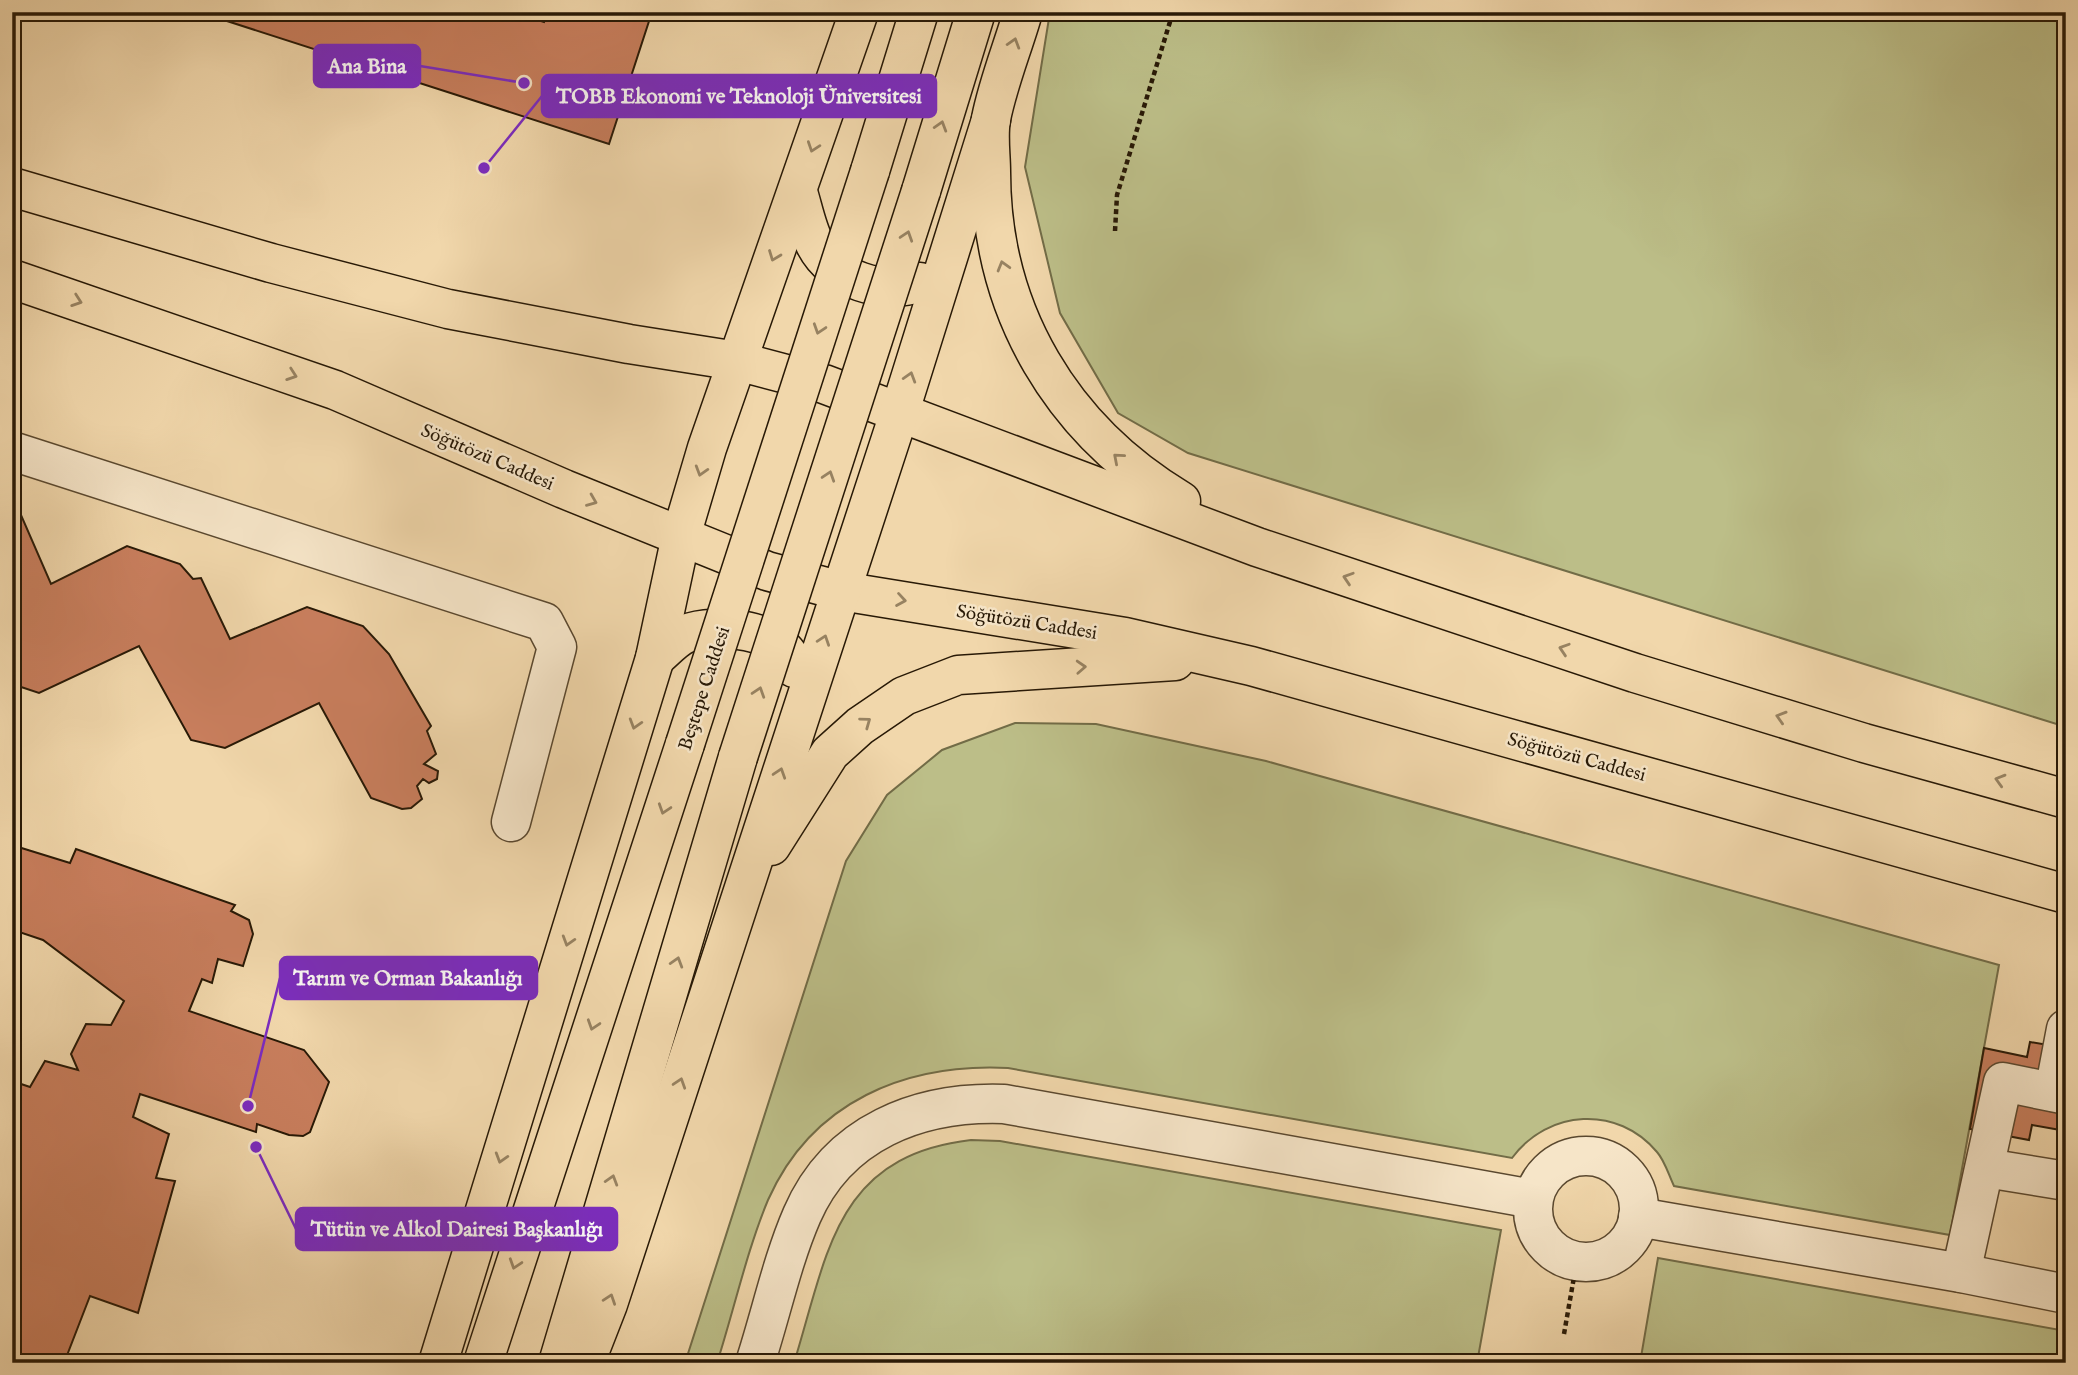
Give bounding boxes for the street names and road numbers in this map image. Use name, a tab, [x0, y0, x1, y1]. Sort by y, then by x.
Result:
street label: Söğütözü Caddesi	[417, 419, 557, 497]
street label: Söğütözü Caddesi	[955, 600, 1099, 646]
street label: Beştepe Caddesi	[674, 624, 736, 754]
street label: Söğütözü Caddesi	[1505, 728, 1648, 788]

